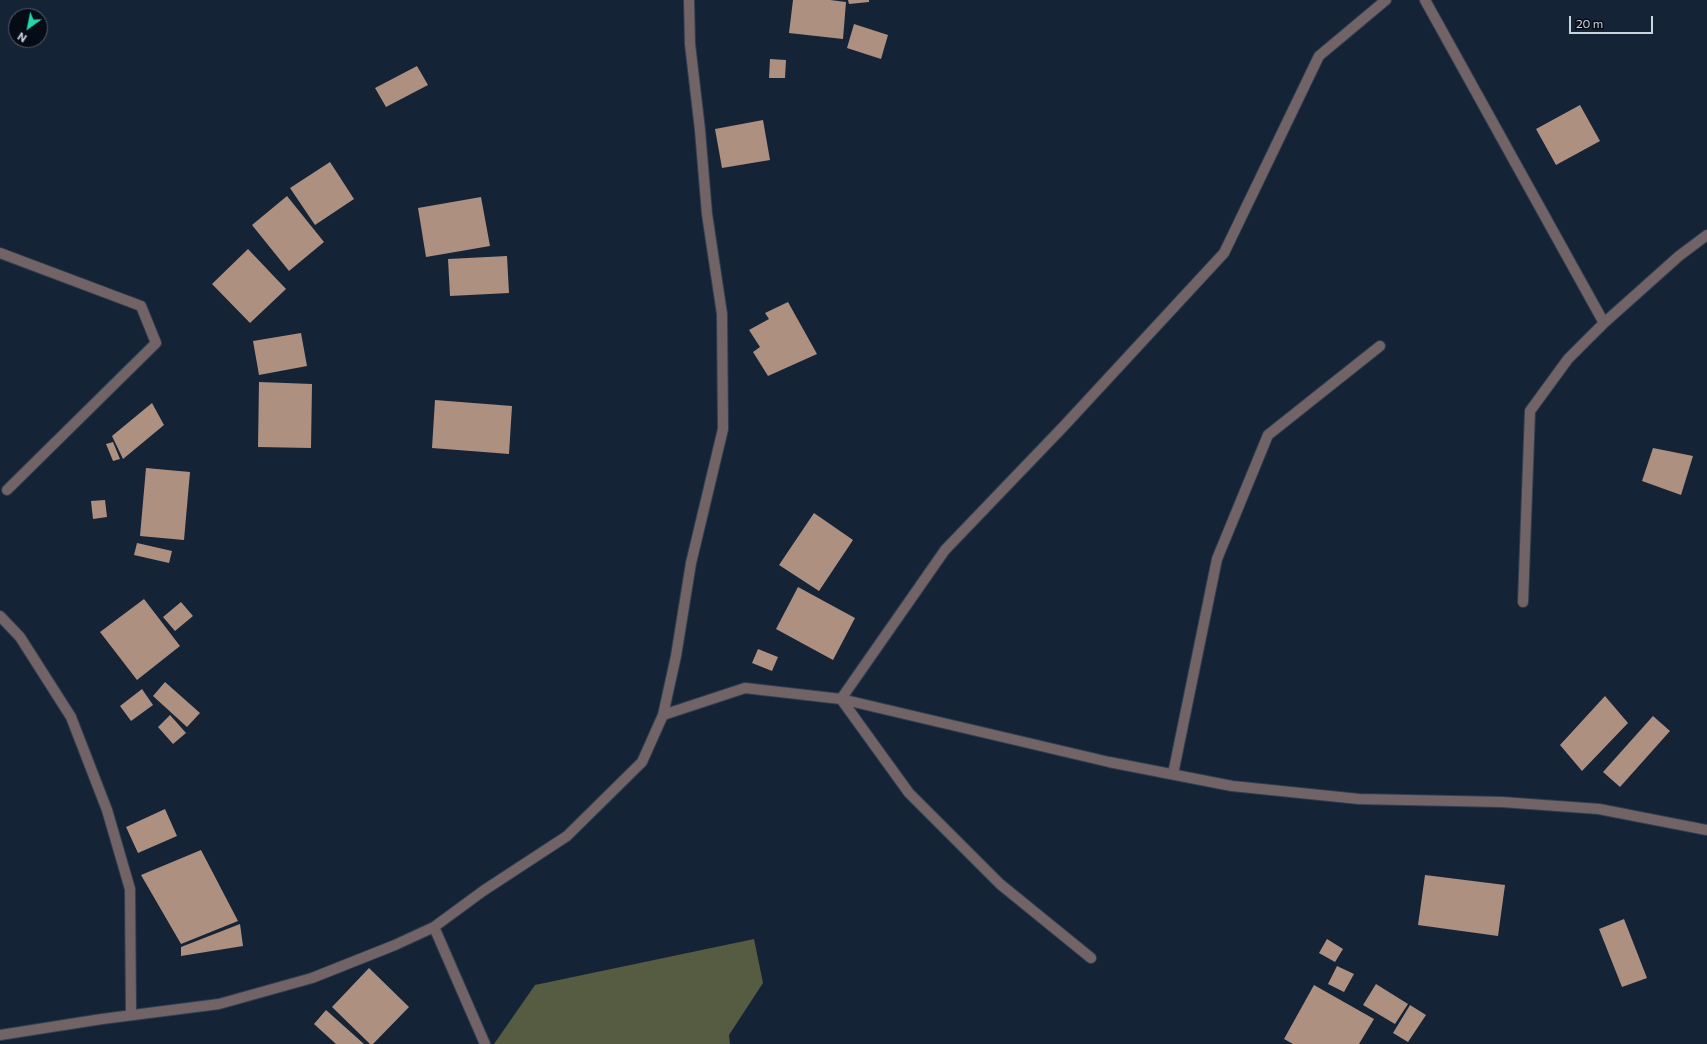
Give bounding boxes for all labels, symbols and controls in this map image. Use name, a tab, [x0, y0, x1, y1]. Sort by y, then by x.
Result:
north arrow	[8, 8, 48, 48]
scale bar	[1571, 8, 1655, 34]
text: 20 m	[1576, 16, 1603, 30]
text: N	[15, 30, 29, 45]

